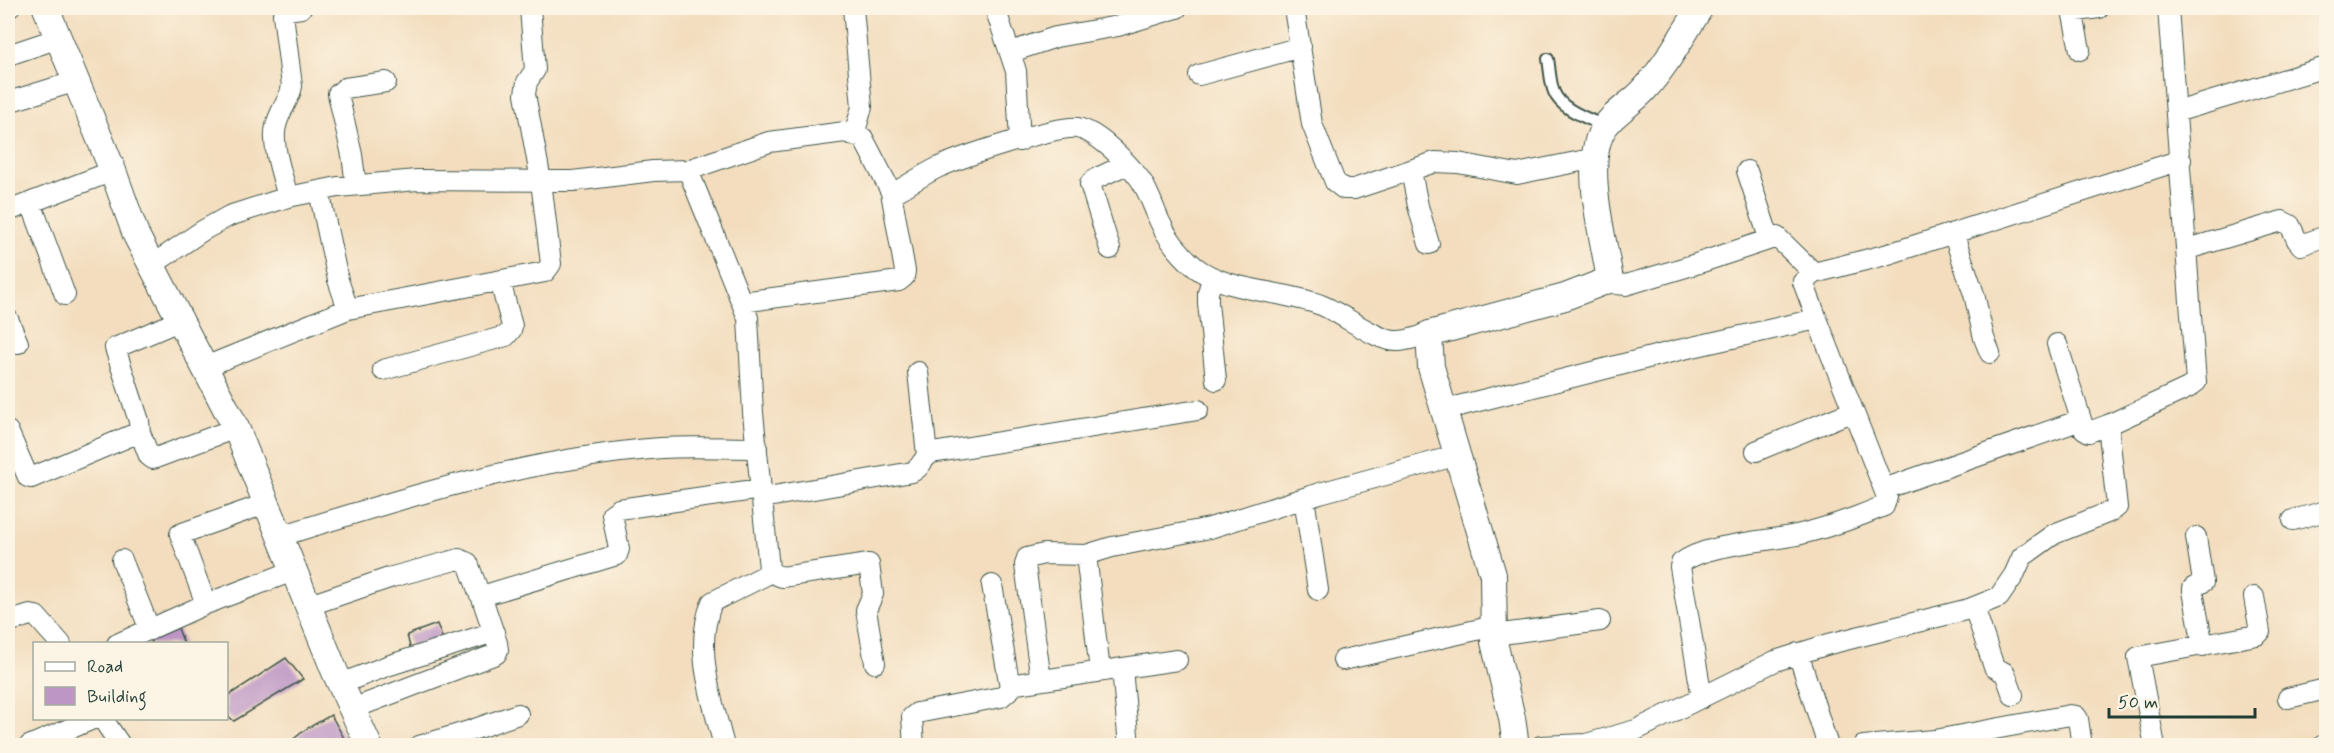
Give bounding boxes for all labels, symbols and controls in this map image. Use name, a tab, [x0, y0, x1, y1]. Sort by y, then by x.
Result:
legend	[33, 642, 228, 720]
text: Road	[87, 655, 123, 679]
scale bar	[2109, 681, 2254, 719]
text: Building	[87, 685, 147, 711]
text: 50 m	[2118, 691, 2158, 715]

